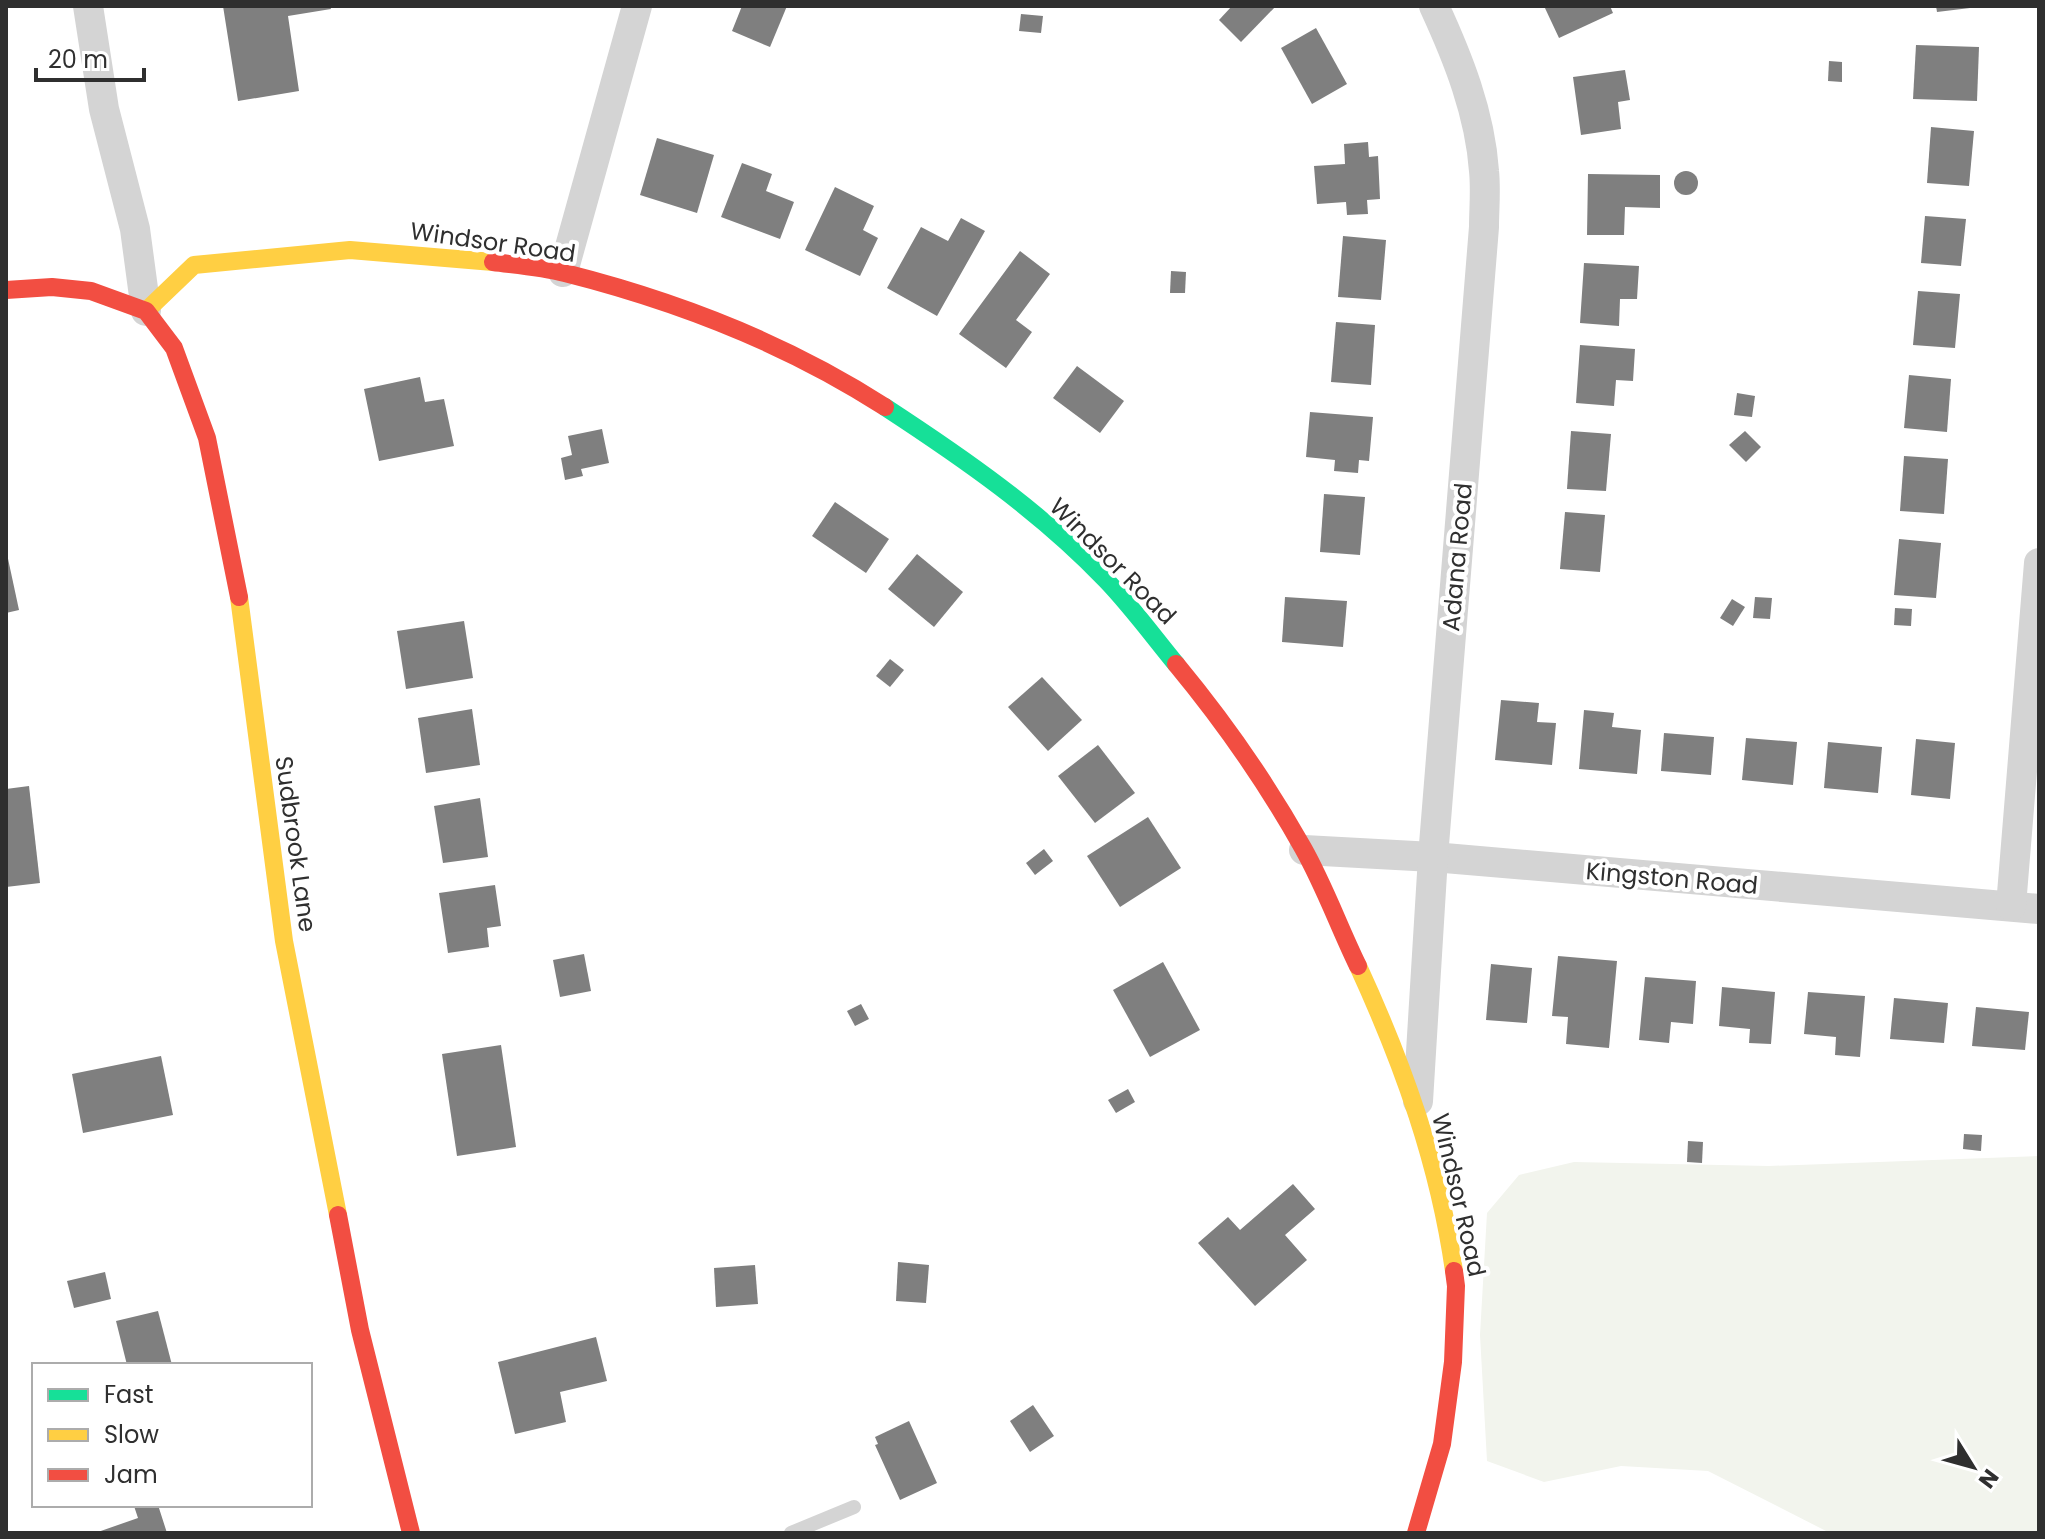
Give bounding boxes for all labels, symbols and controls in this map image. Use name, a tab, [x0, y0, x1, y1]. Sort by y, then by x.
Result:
scale bar	[36, 32, 144, 82]
text: 20 m	[48, 43, 108, 76]
street label: Windsor Road	[408, 214, 578, 270]
street label: Adana Road	[1434, 481, 1480, 633]
street label: Windsor Road	[1042, 490, 1184, 632]
street label: Sudbrook Lane	[267, 754, 325, 934]
street label: Kingston Road	[1585, 854, 1759, 902]
street label: Windsor Road	[1424, 1110, 1494, 1280]
legend	[32, 1363, 312, 1507]
text: Fast	[104, 1378, 154, 1411]
text: Slow	[104, 1418, 159, 1451]
north arrow	[1933, 1427, 2013, 1507]
text: Jam	[104, 1458, 158, 1491]
text: N	[1971, 1463, 2006, 1495]

